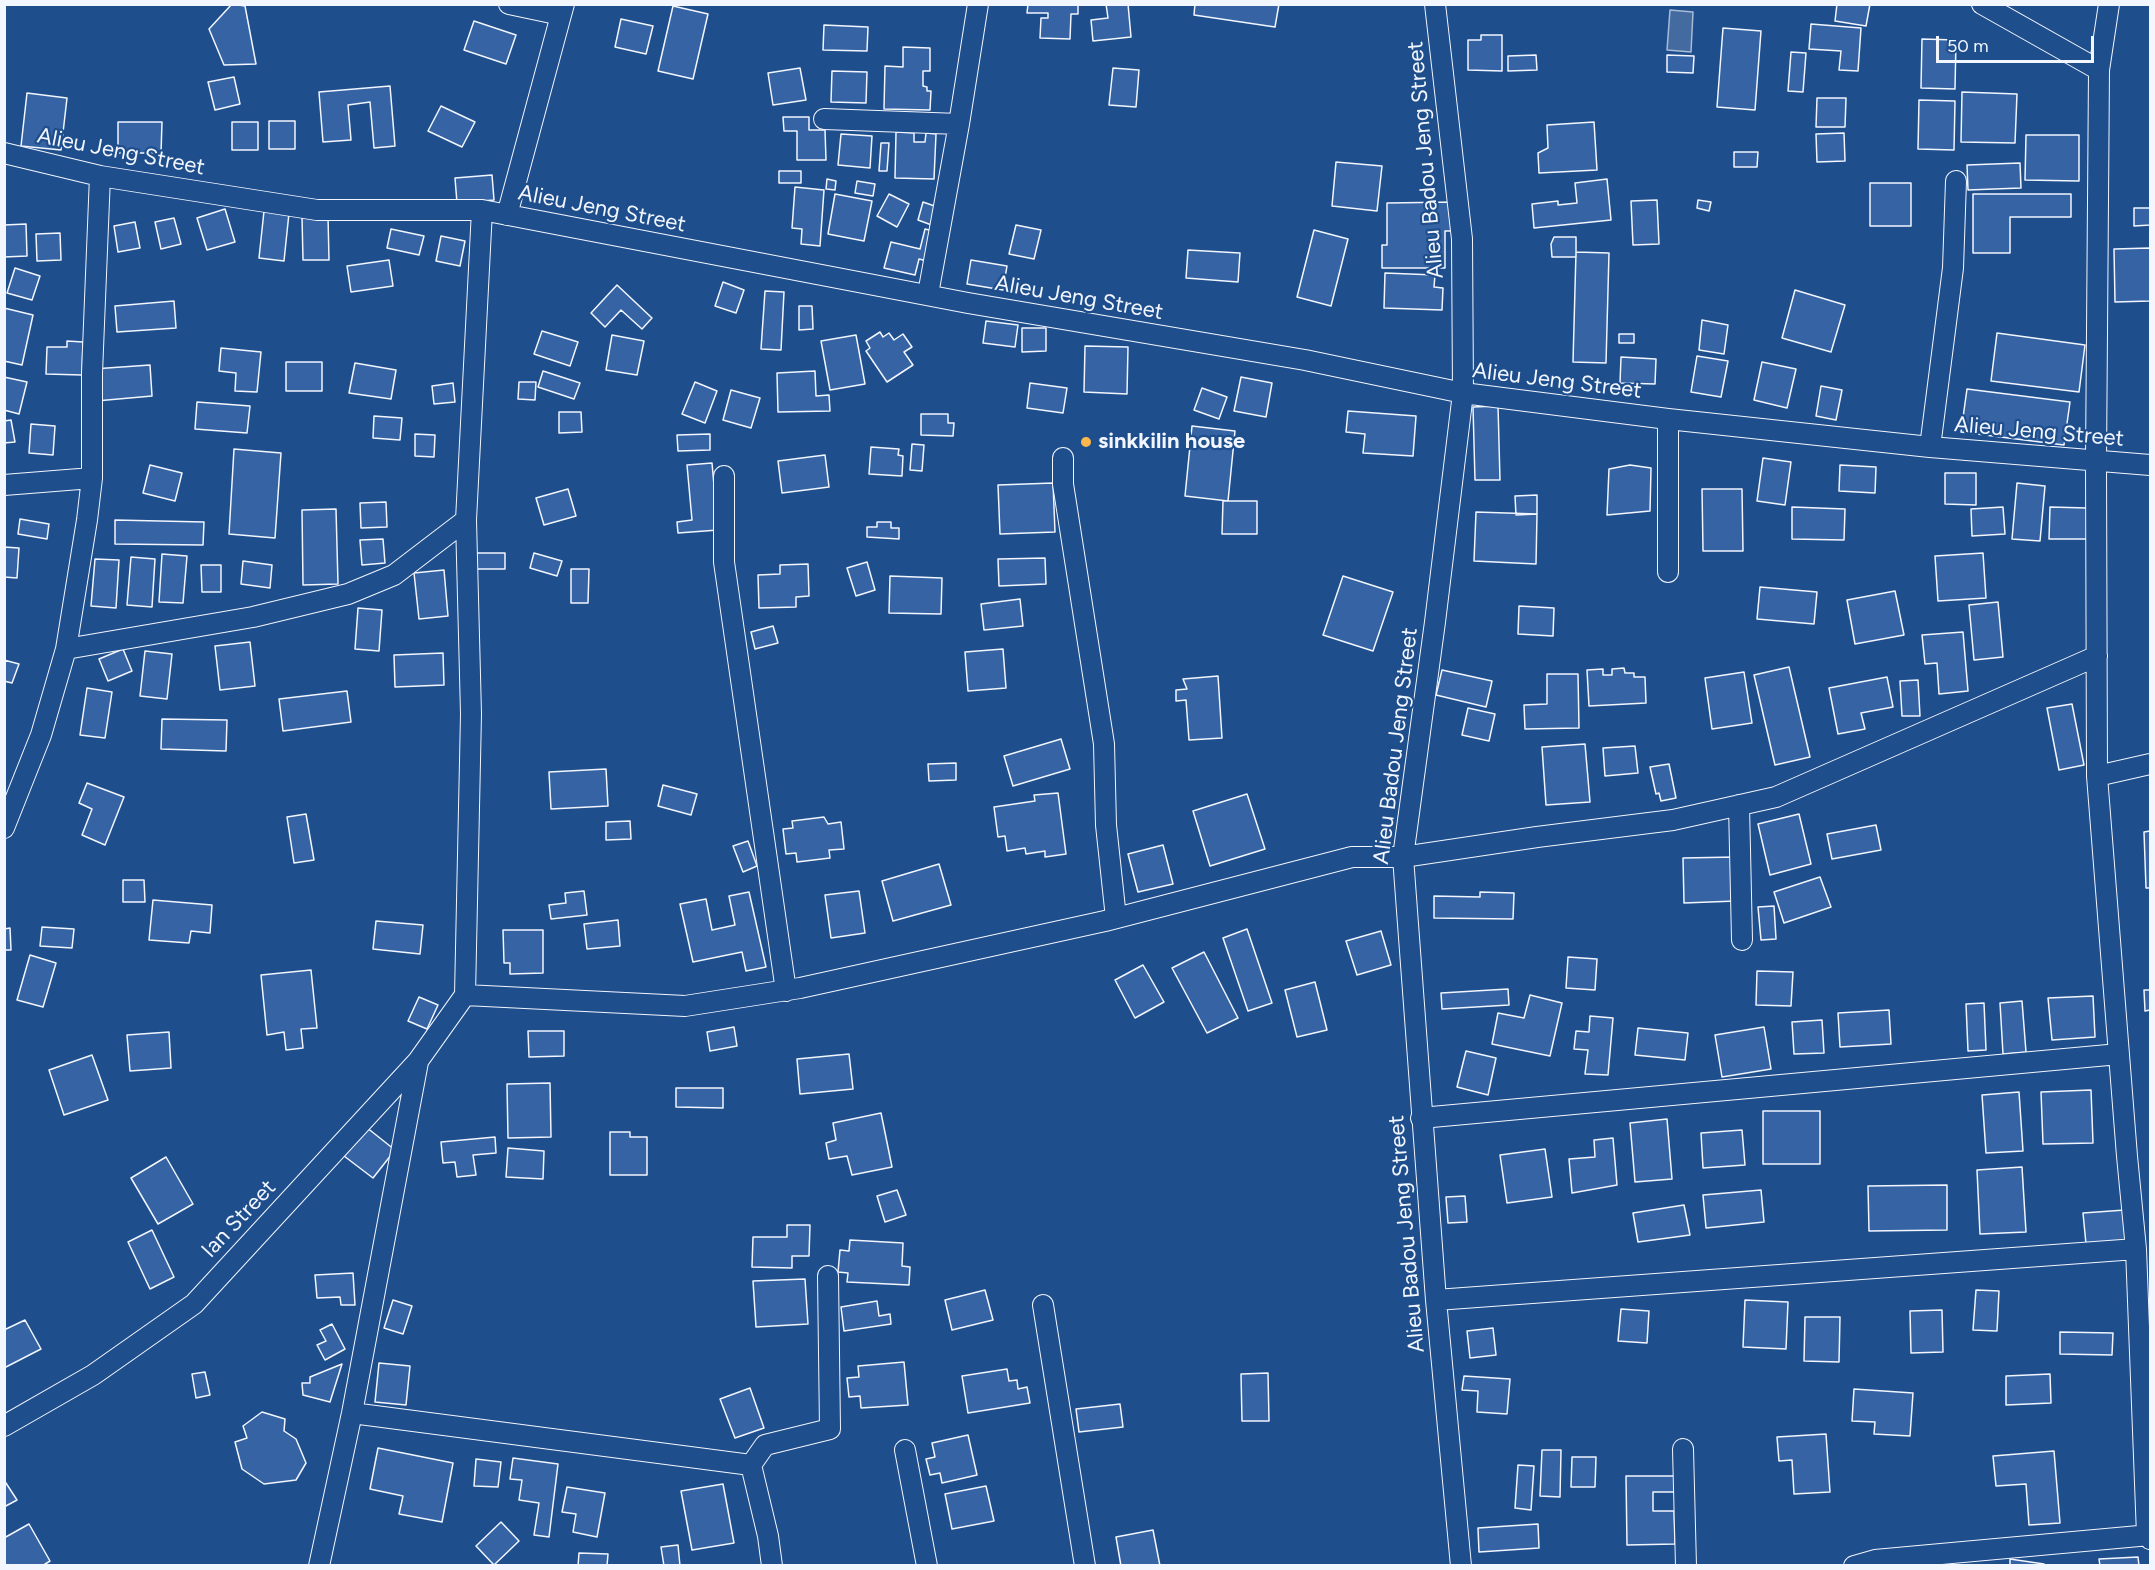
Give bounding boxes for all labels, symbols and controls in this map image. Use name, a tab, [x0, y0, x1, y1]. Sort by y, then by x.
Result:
scale bar	[1939, 24, 2096, 62]
text: 50 m	[1947, 35, 1989, 57]
street label: Alieu Badou Jeng Street	[1402, 40, 1450, 280]
street label: Alieu Jeng Street	[35, 123, 207, 181]
street label: Alieu Jeng Street	[516, 180, 688, 238]
street label: Alieu Jeng Street	[993, 270, 1165, 326]
street label: Alieu Jeng Street	[1471, 358, 1643, 404]
street label: Alieu Jeng Street	[1953, 411, 2125, 453]
place label: sinkkilin house	[1098, 429, 1245, 455]
marker: sinkkilin house	[1079, 435, 1093, 449]
street label: Alieu Badou Jeng Street	[1368, 626, 1424, 866]
street label: Alieu Badou Jeng Street	[1383, 1114, 1431, 1354]
street label: Ian Street	[196, 1175, 282, 1263]

